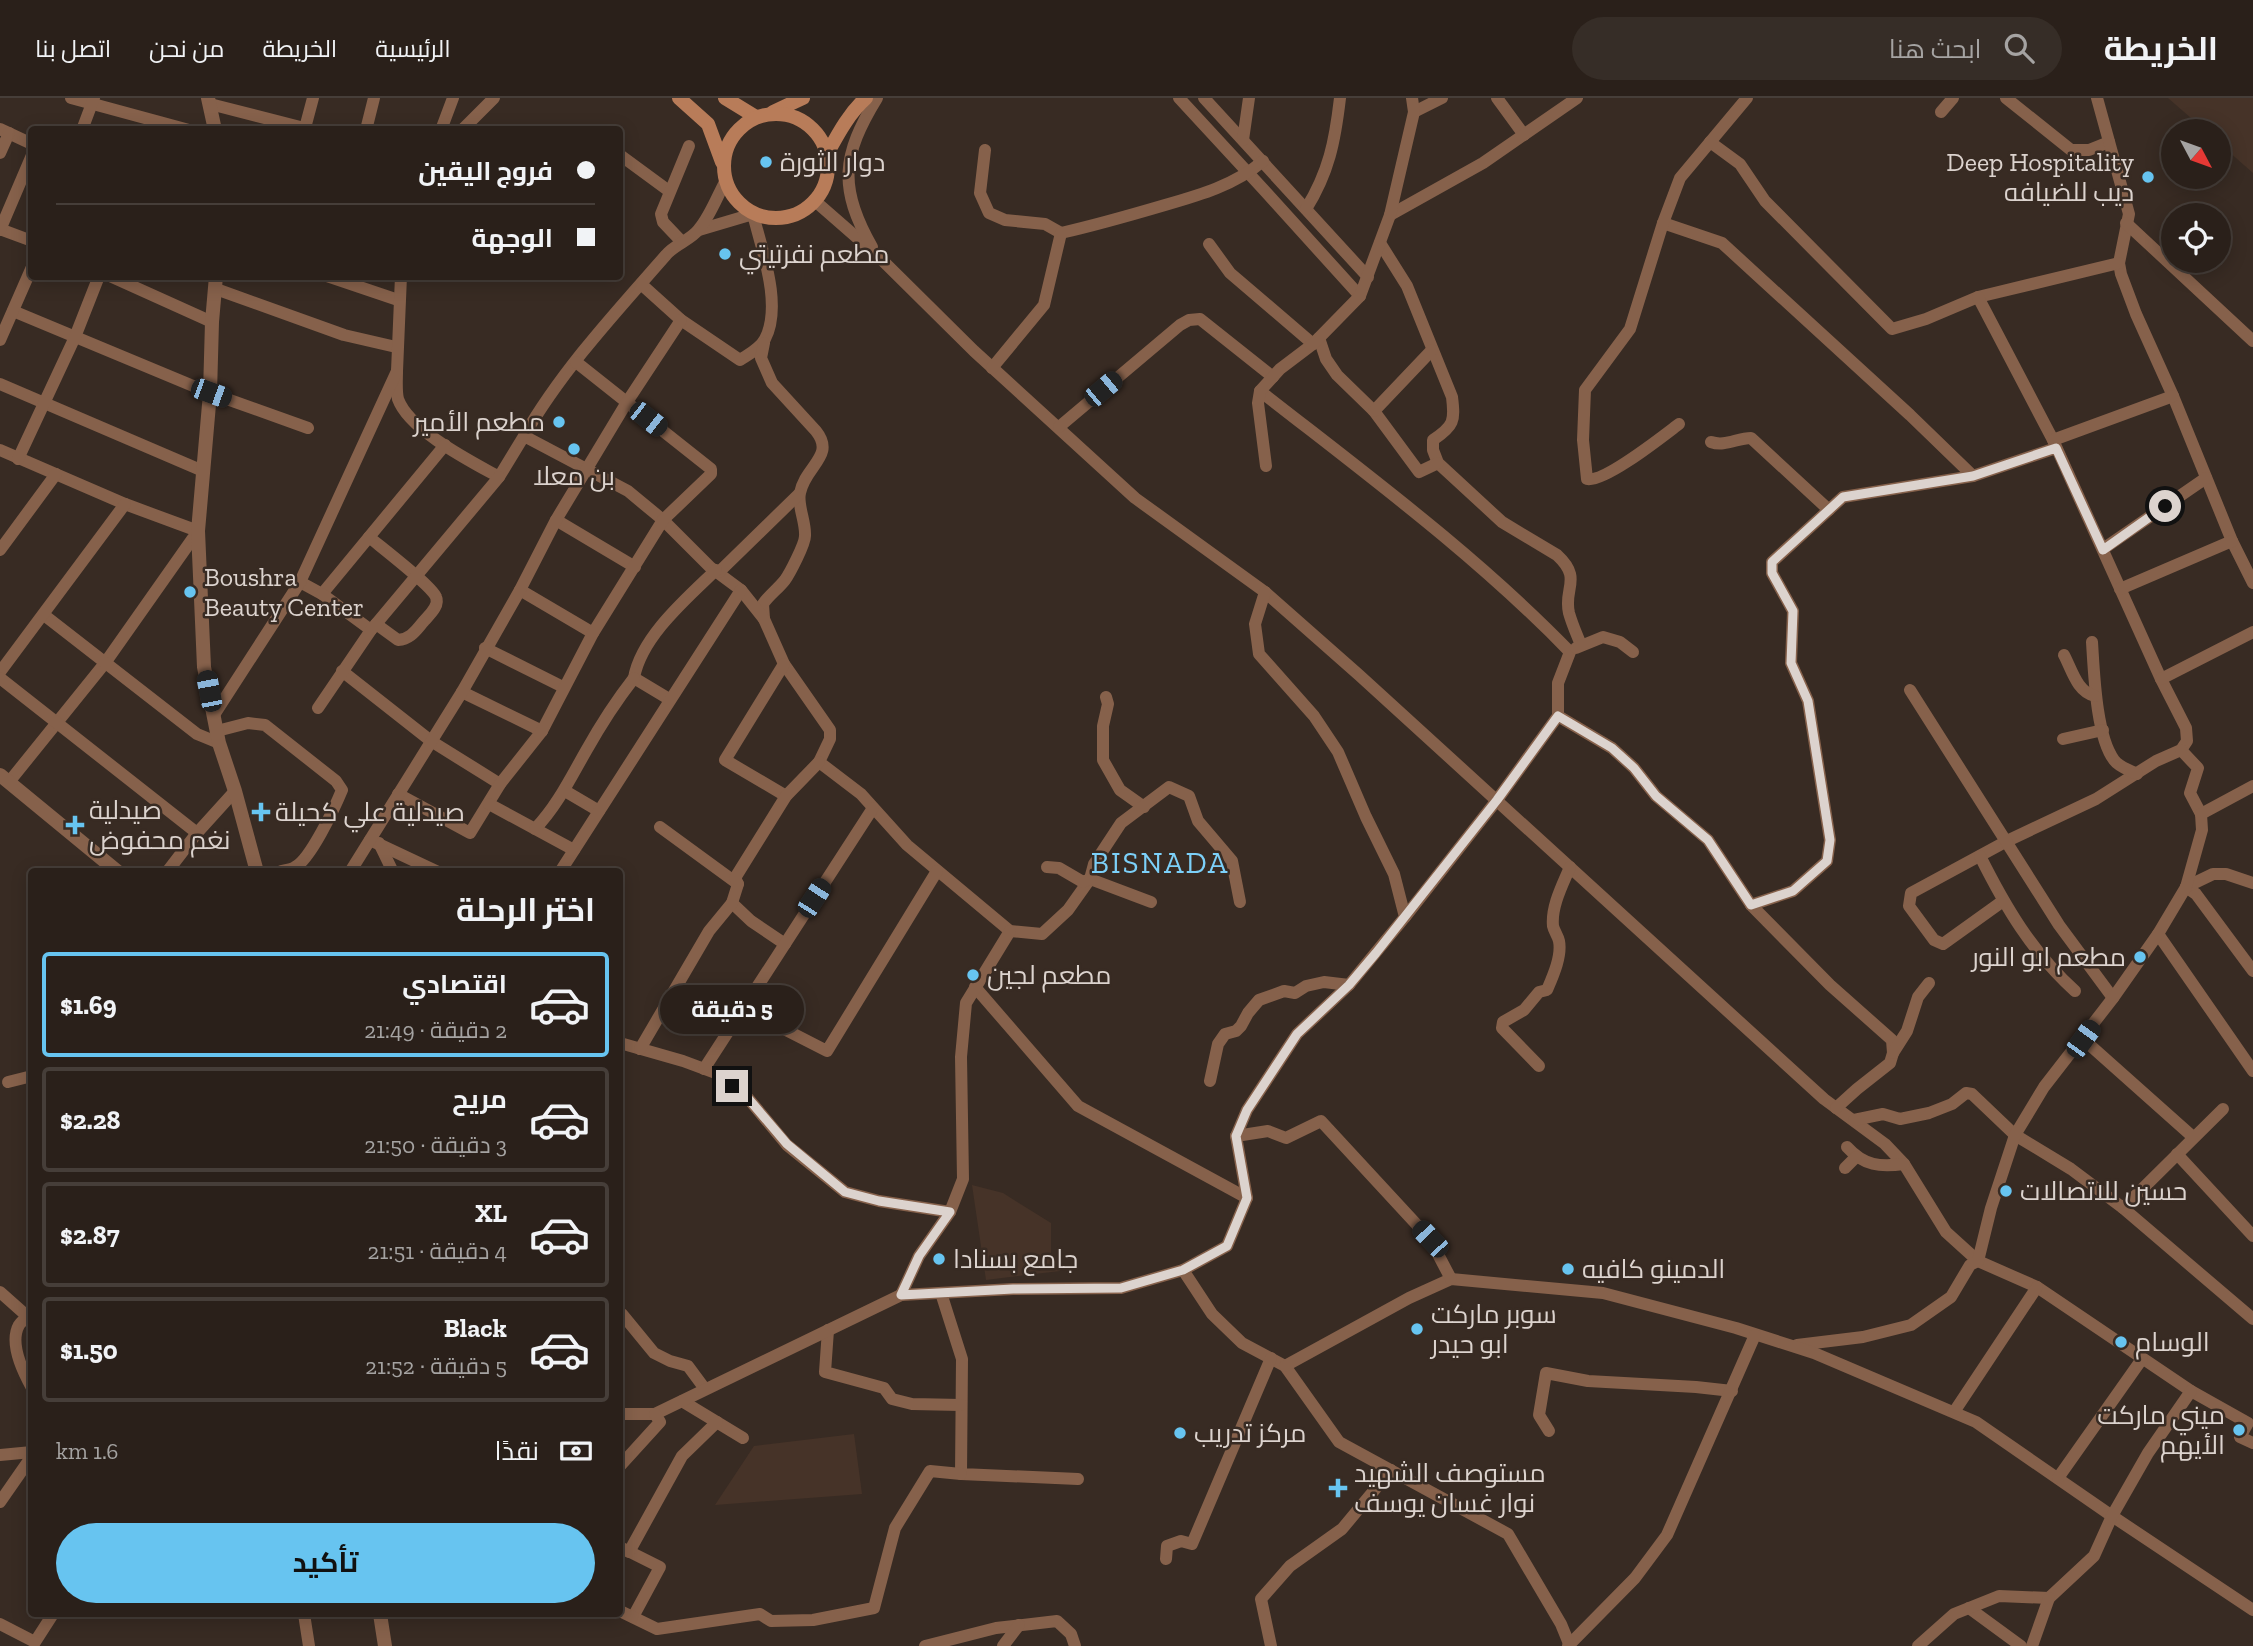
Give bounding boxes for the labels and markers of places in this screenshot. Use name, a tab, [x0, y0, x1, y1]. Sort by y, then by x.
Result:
place label: دوار الثورة	[780, 146, 885, 178]
place label: Deep Hospitality ديب للضيافه	[1946, 146, 2135, 208]
marker: دوار الثورة	[758, 154, 774, 170]
marker: Deep Hospitality ديب للضيافه	[2140, 169, 2156, 185]
place label: مطعم نفرتيتي	[739, 238, 890, 275]
marker: مطعم نفرتيتي	[717, 246, 733, 262]
place label: مطعم الأمير	[411, 406, 545, 440]
marker: مطعم الأمير	[551, 414, 567, 430]
marker: بن معلا	[566, 441, 582, 457]
place label: بن معلا	[533, 460, 615, 492]
place label: Boushra Beauty Center	[204, 561, 364, 623]
marker: Boushra Beauty Center	[182, 584, 198, 600]
place label: صيدلية نغم محفوض	[89, 794, 231, 858]
place label: صيدلية علي كحيلة	[275, 796, 465, 833]
marker: صيدلية علي كحيلة	[253, 804, 269, 820]
marker: صيدلية نغم محفوض	[67, 817, 83, 833]
place label: مطعم ابو النور	[1970, 941, 2126, 975]
marker: مطعم ابو النور	[2132, 949, 2148, 965]
place label: مطعم لجين	[987, 959, 1111, 993]
marker: مطعم لجين	[965, 967, 981, 983]
place label: حسين للاتصالات	[2020, 1175, 2187, 1207]
marker: حسين للاتصالات	[1998, 1183, 2014, 1199]
place label: جامع بسنادا	[953, 1243, 1078, 1276]
marker: جامع بسنادا	[931, 1251, 947, 1267]
place label: الدمينو كافيه	[1582, 1253, 1725, 1285]
marker: الدمينو كافيه	[1560, 1261, 1576, 1277]
place label: سوبر ماركت ابو حيدر	[1429, 1298, 1557, 1360]
marker: سوبر ماركت ابو حيدر	[1409, 1321, 1425, 1337]
place label: الوسام	[2135, 1326, 2210, 1360]
marker: الوسام	[2113, 1334, 2129, 1350]
place label: ميني ماركت الأيهم	[2097, 1399, 2225, 1463]
place label: مركز تدريب	[1194, 1417, 1306, 1449]
marker: ميني ماركت الأيهم	[2231, 1422, 2247, 1438]
marker: مركز تدريب	[1172, 1425, 1188, 1441]
place label: مستوصف الشهيد نوار غسان يوسف	[1354, 1457, 1546, 1519]
marker: مستوصف الشهيد نوار غسان يوسف	[1328, 1478, 1348, 1498]

